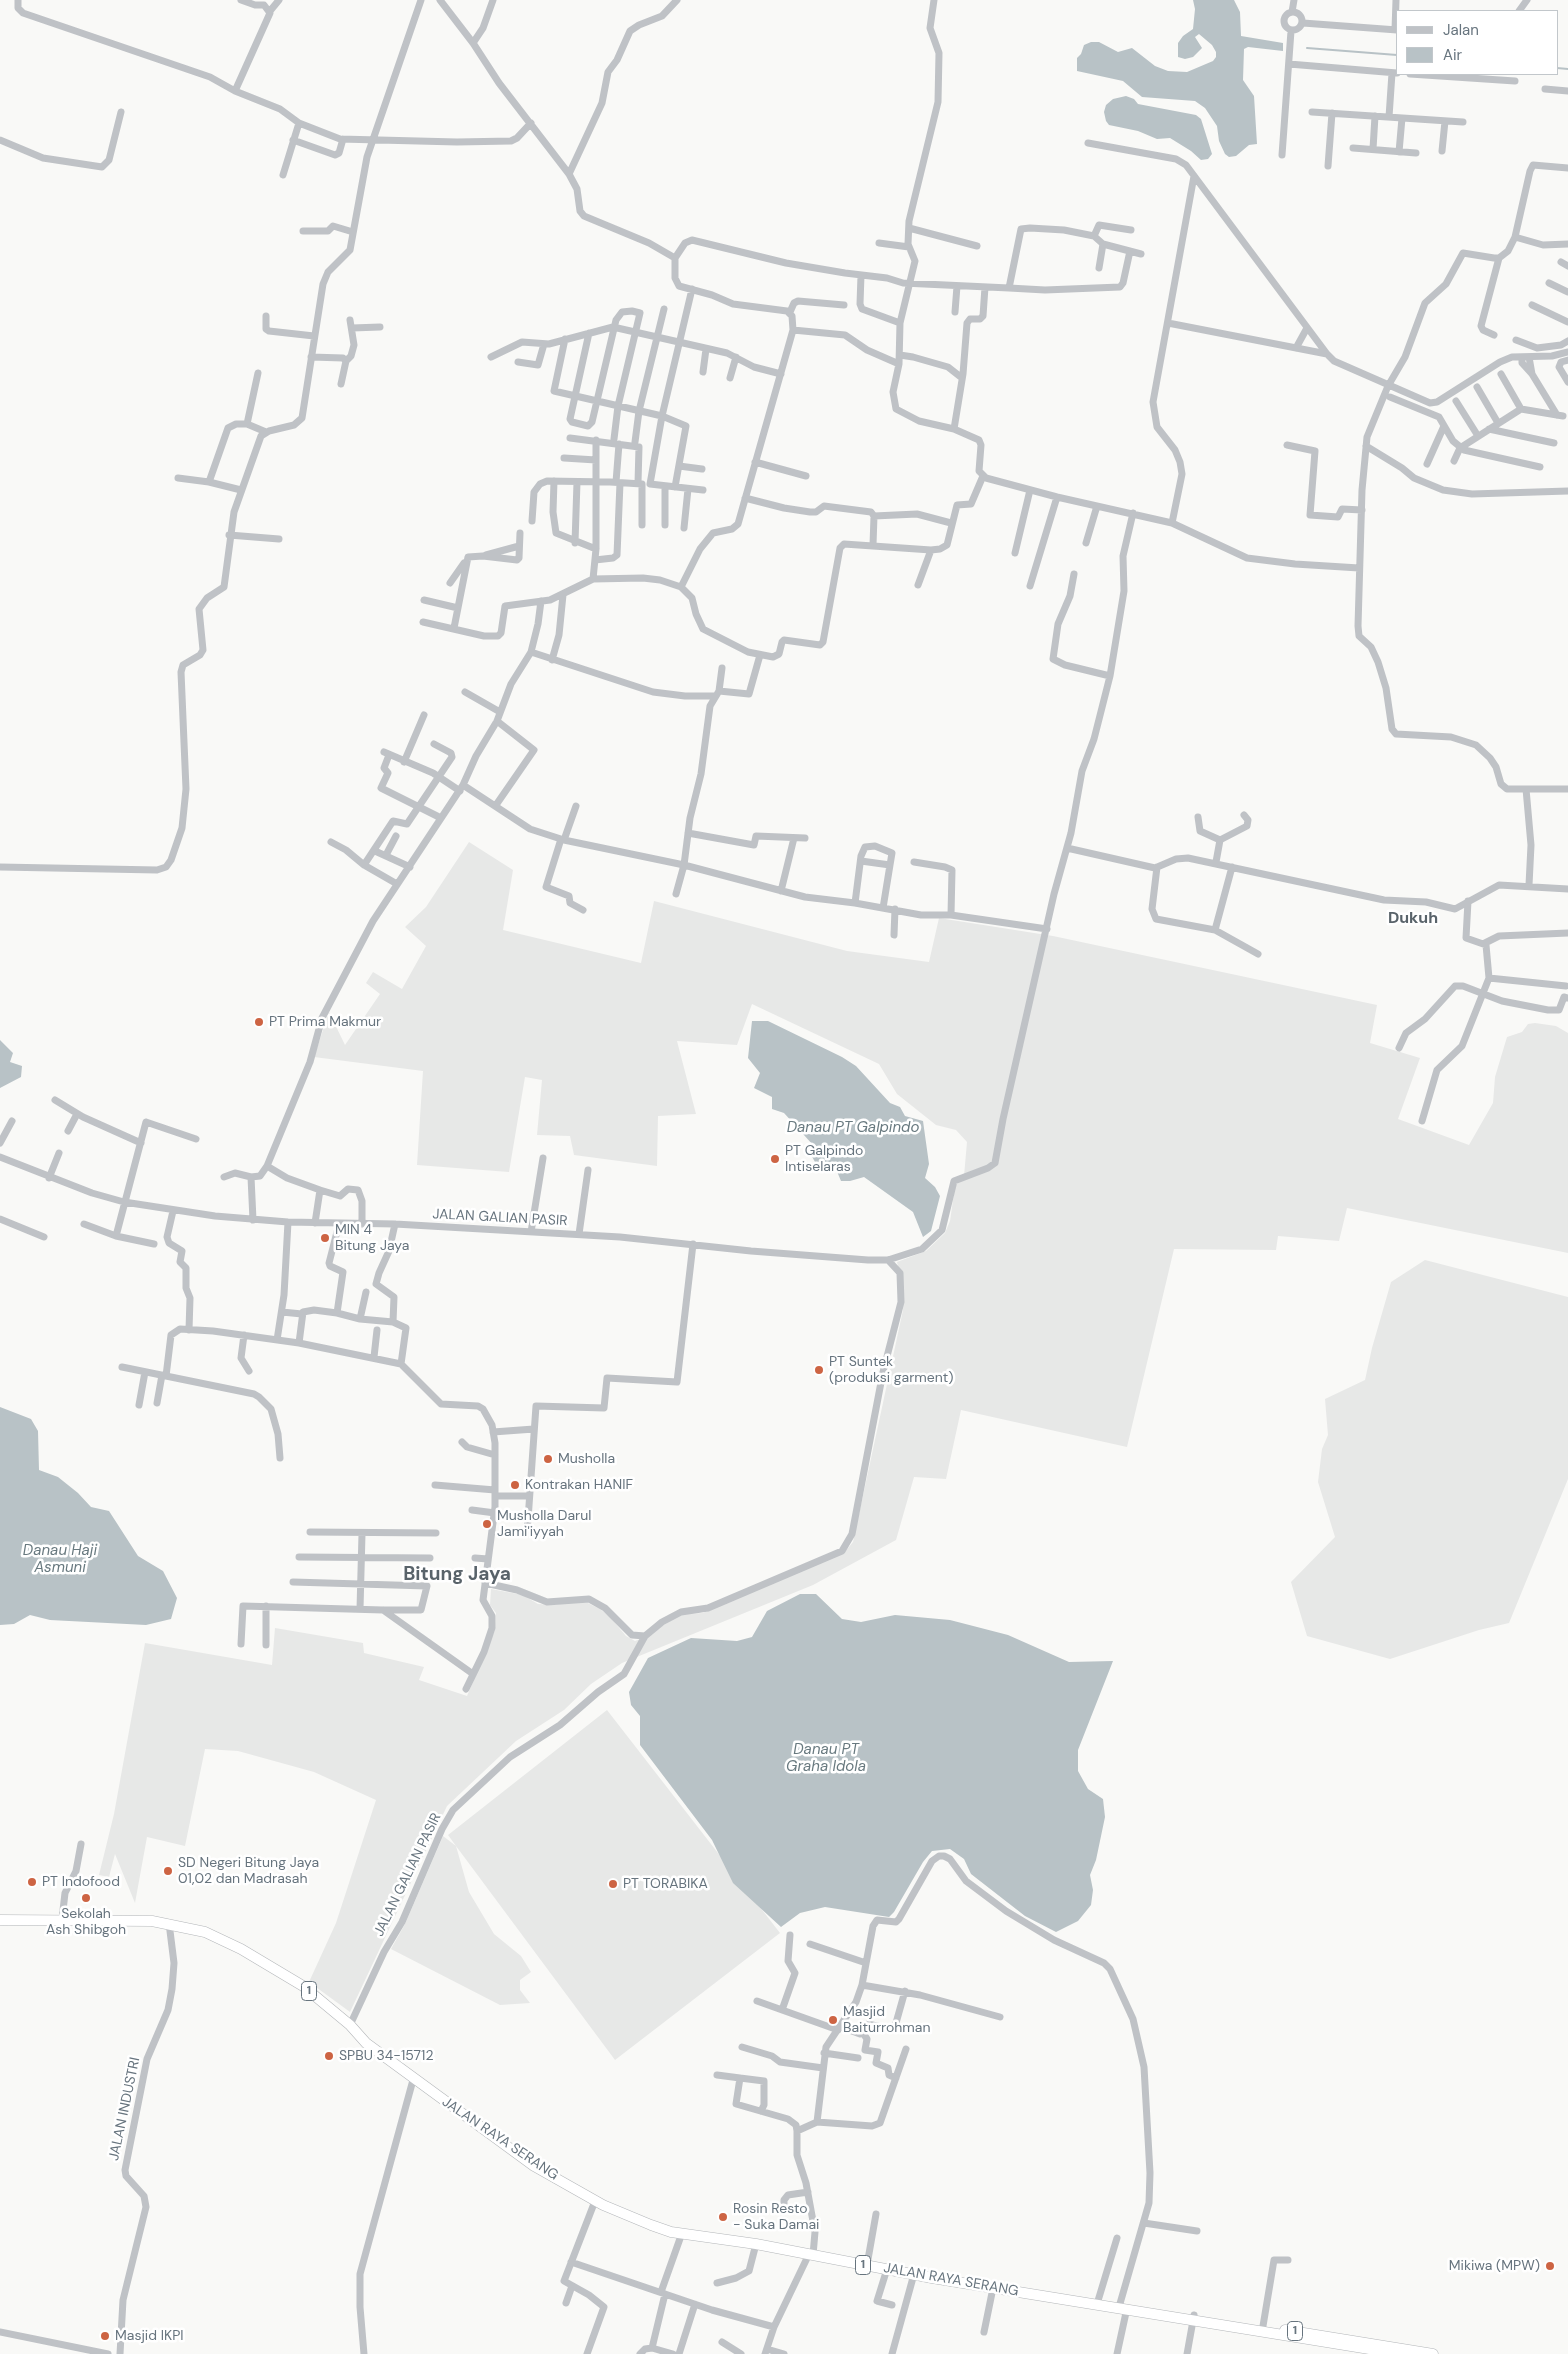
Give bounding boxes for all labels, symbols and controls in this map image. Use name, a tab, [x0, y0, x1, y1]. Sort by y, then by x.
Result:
legend	[1396, 10, 1558, 75]
text: Jalan	[1443, 20, 1479, 40]
text: Air	[1443, 45, 1462, 65]
district label: Dukuh	[1388, 909, 1438, 929]
place label: PT Prima Makmur	[269, 1014, 381, 1030]
marker: PT Prima Makmur	[253, 1016, 265, 1028]
water label: Danau PT Galpindo	[787, 1119, 919, 1137]
place label: PT Galpindo Intiselaras	[785, 1143, 863, 1176]
marker: PT Galpindo Intiselaras	[769, 1153, 781, 1165]
street label: JALAN GALIAN PASIR	[432, 1206, 568, 1230]
place label: MIN 4 Bitung Jaya	[335, 1222, 409, 1254]
marker: MIN 4 Bitung Jaya	[319, 1232, 331, 1244]
place label: PT Suntek (produksi garment)	[829, 1354, 954, 1386]
marker: PT Suntek (produksi garment)	[813, 1364, 825, 1376]
place label: Musholla	[558, 1451, 615, 1467]
marker: Musholla	[542, 1453, 554, 1465]
place label: Kontrakan HANIF	[525, 1477, 633, 1493]
marker: Kontrakan HANIF	[509, 1479, 521, 1491]
place label: Musholla Darul Jami'iyyah	[497, 1508, 591, 1540]
marker: Musholla Darul Jami'iyyah	[481, 1518, 493, 1530]
water label: Danau Haji Asmuni	[23, 1542, 97, 1577]
district label: Bitung Jaya	[403, 1564, 511, 1586]
water label: Danau PT Graha Idola	[786, 1741, 866, 1776]
street label: JALAN GALIAN PASIR	[371, 1811, 445, 1939]
place label: SD Negeri Bitung Jaya 01,02 dan Madrasah	[178, 1855, 319, 1888]
marker: SD Negeri Bitung Jaya 01,02 dan Madrasah	[162, 1865, 174, 1877]
place label: PT Indofood	[42, 1874, 120, 1890]
marker: PT Indofood	[26, 1876, 38, 1888]
place label: PT TORABIKA	[623, 1876, 708, 1892]
marker: PT TORABIKA	[607, 1878, 619, 1890]
marker: Sekolah Ash Shibgoh	[80, 1892, 92, 1904]
place label: Sekolah Ash Shibgoh	[46, 1906, 126, 1938]
road number: 1	[302, 1982, 316, 2000]
place label: Masjid Baiturrohman	[843, 2004, 930, 2036]
marker: Masjid Baiturrohman	[827, 2014, 839, 2026]
place label: SPBU 34-15712	[339, 2048, 434, 2064]
marker: SPBU 34-15712	[323, 2050, 335, 2062]
street label: JALAN INDUSTRI	[106, 2056, 144, 2162]
street label: JALAN RAYA SERANG	[439, 2094, 561, 2184]
place label: Rosin Resto - Suka Damai	[733, 2201, 819, 2234]
marker: Rosin Resto - Suka Damai	[717, 2211, 729, 2223]
road number: 1	[856, 2256, 870, 2274]
place label: Mikiwa (MPW)	[1449, 2258, 1540, 2274]
street label: JALAN RAYA SERANG	[882, 2260, 1020, 2300]
marker: Mikiwa (MPW)	[1544, 2260, 1556, 2272]
road number: 1	[1288, 2322, 1302, 2340]
place label: Masjid IKPI	[115, 2328, 184, 2344]
marker: Masjid IKPI	[99, 2330, 111, 2342]

